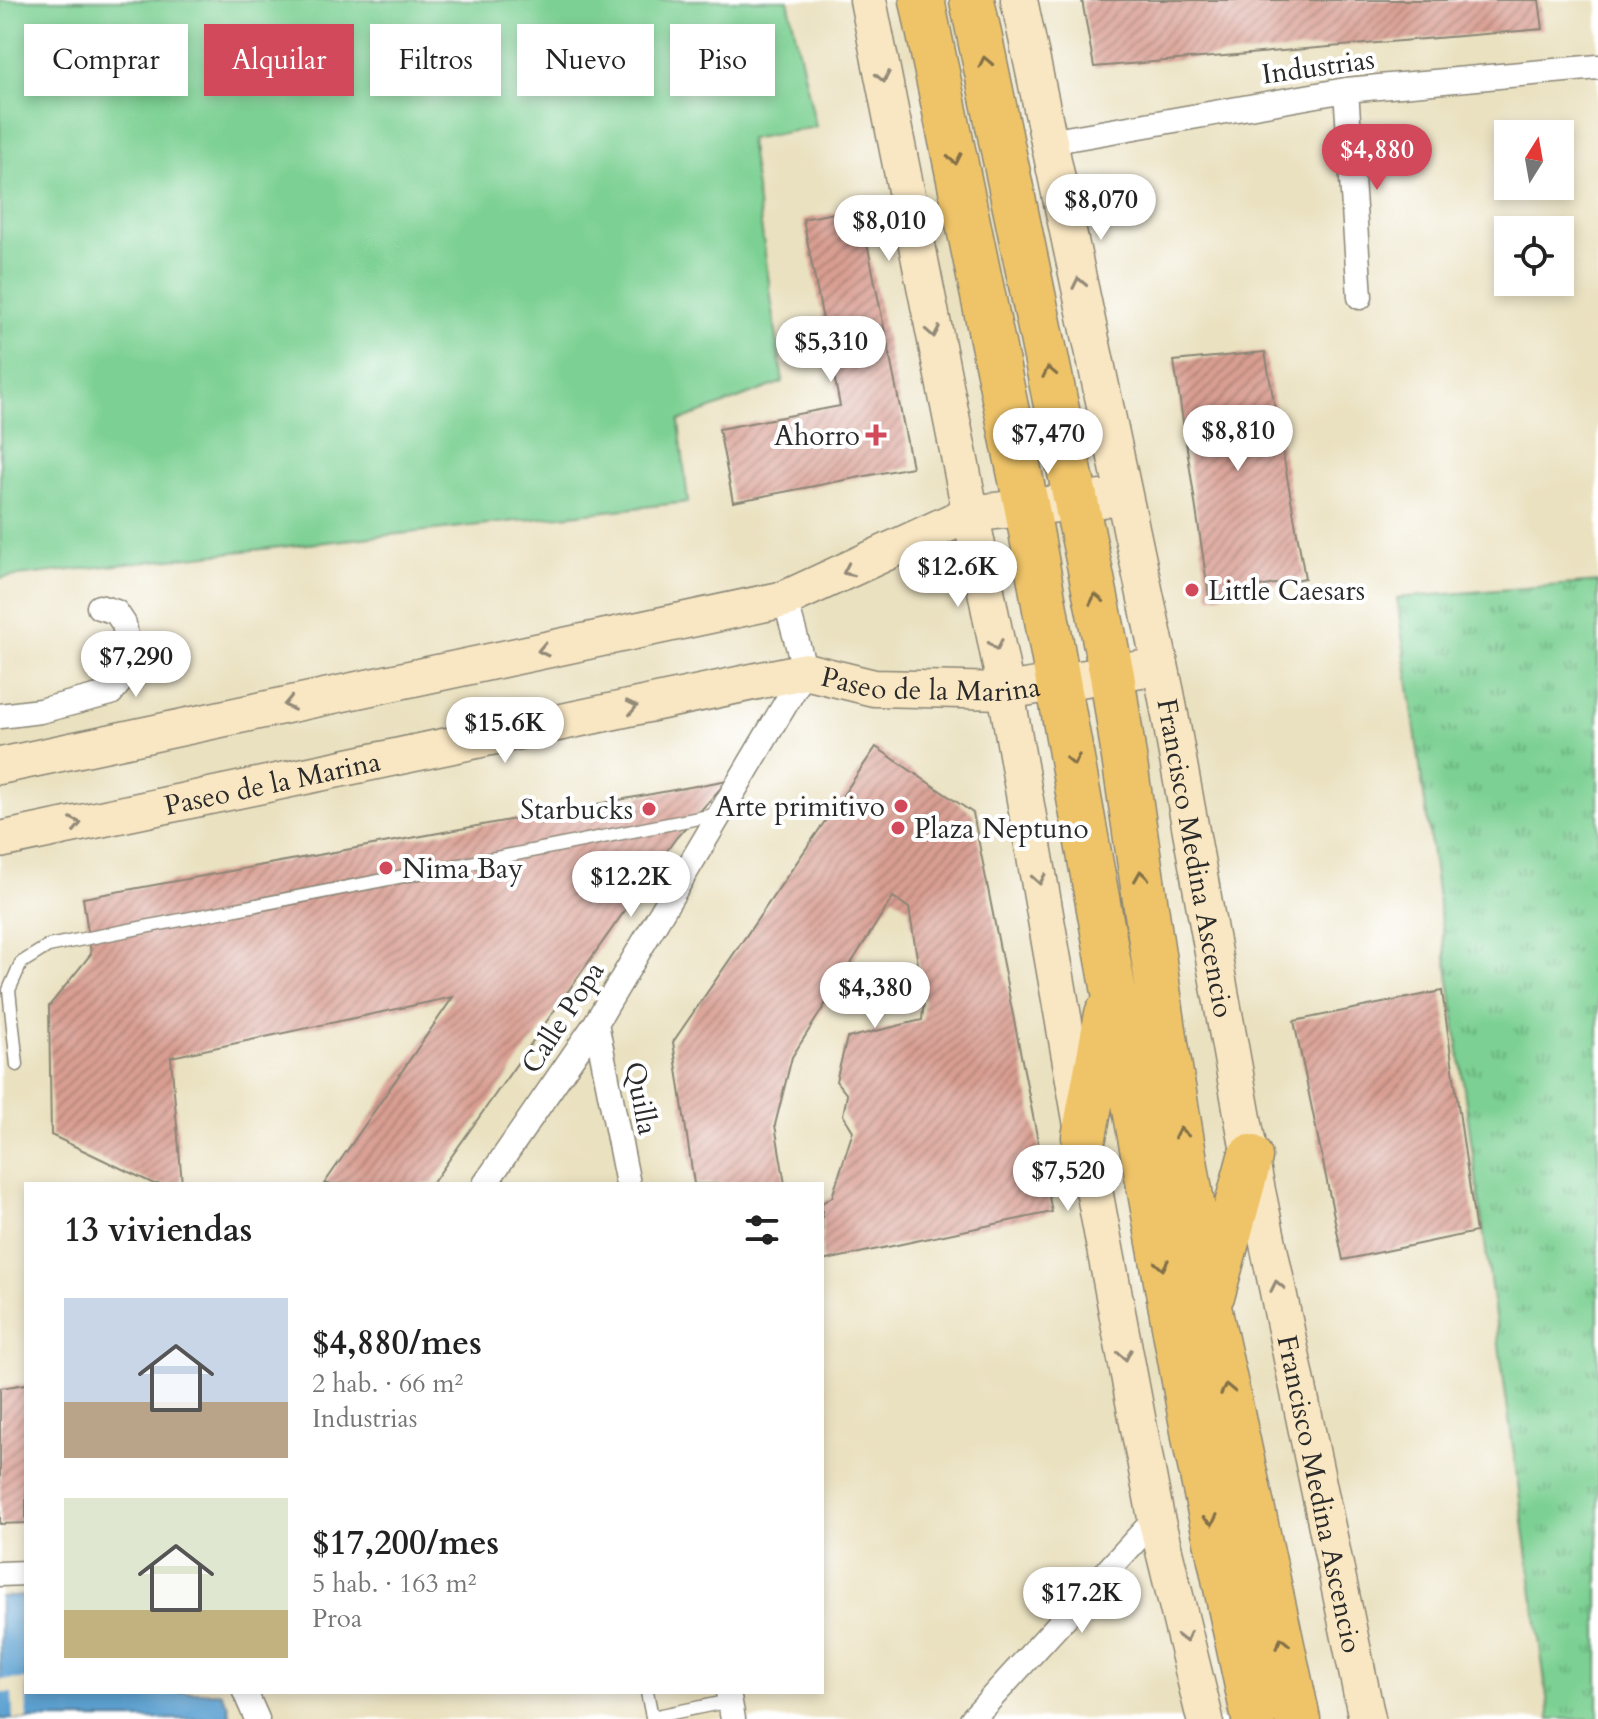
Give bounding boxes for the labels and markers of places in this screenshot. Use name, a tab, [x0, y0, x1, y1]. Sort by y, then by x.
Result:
pin: $4,880	[1312, 124, 1442, 192]
pin: $8,070	[1036, 174, 1166, 242]
pin: $8,010	[824, 195, 954, 263]
pin: $5,310	[766, 316, 896, 384]
pin: $8,810	[1173, 405, 1303, 473]
pin: $7,470	[983, 408, 1113, 476]
place label: Ahorro	[774, 417, 860, 455]
marker: Ahorro	[867, 426, 885, 444]
pin: $12.6K	[893, 541, 1023, 609]
place label: Little Caesars	[1208, 572, 1365, 610]
marker: Little Caesars	[1183, 581, 1201, 599]
pin: $7,290	[71, 631, 201, 699]
pin: $15.6K	[440, 697, 570, 765]
place label: Arte primitivo	[715, 788, 885, 826]
place label: Starbucks	[520, 791, 633, 829]
marker: Arte primitivo	[892, 797, 910, 815]
marker: Starbucks	[640, 800, 658, 818]
place label: Plaza Neptuno	[914, 810, 1089, 848]
marker: Plaza Neptuno	[889, 819, 907, 837]
place label: Nima Bay	[402, 850, 523, 888]
pin: $12.2K	[566, 851, 696, 919]
marker: Nima Bay	[377, 859, 395, 877]
pin: $4,380	[810, 962, 940, 1030]
pin: $7,520	[1003, 1145, 1133, 1213]
pin: $17.2K	[1017, 1567, 1147, 1635]

